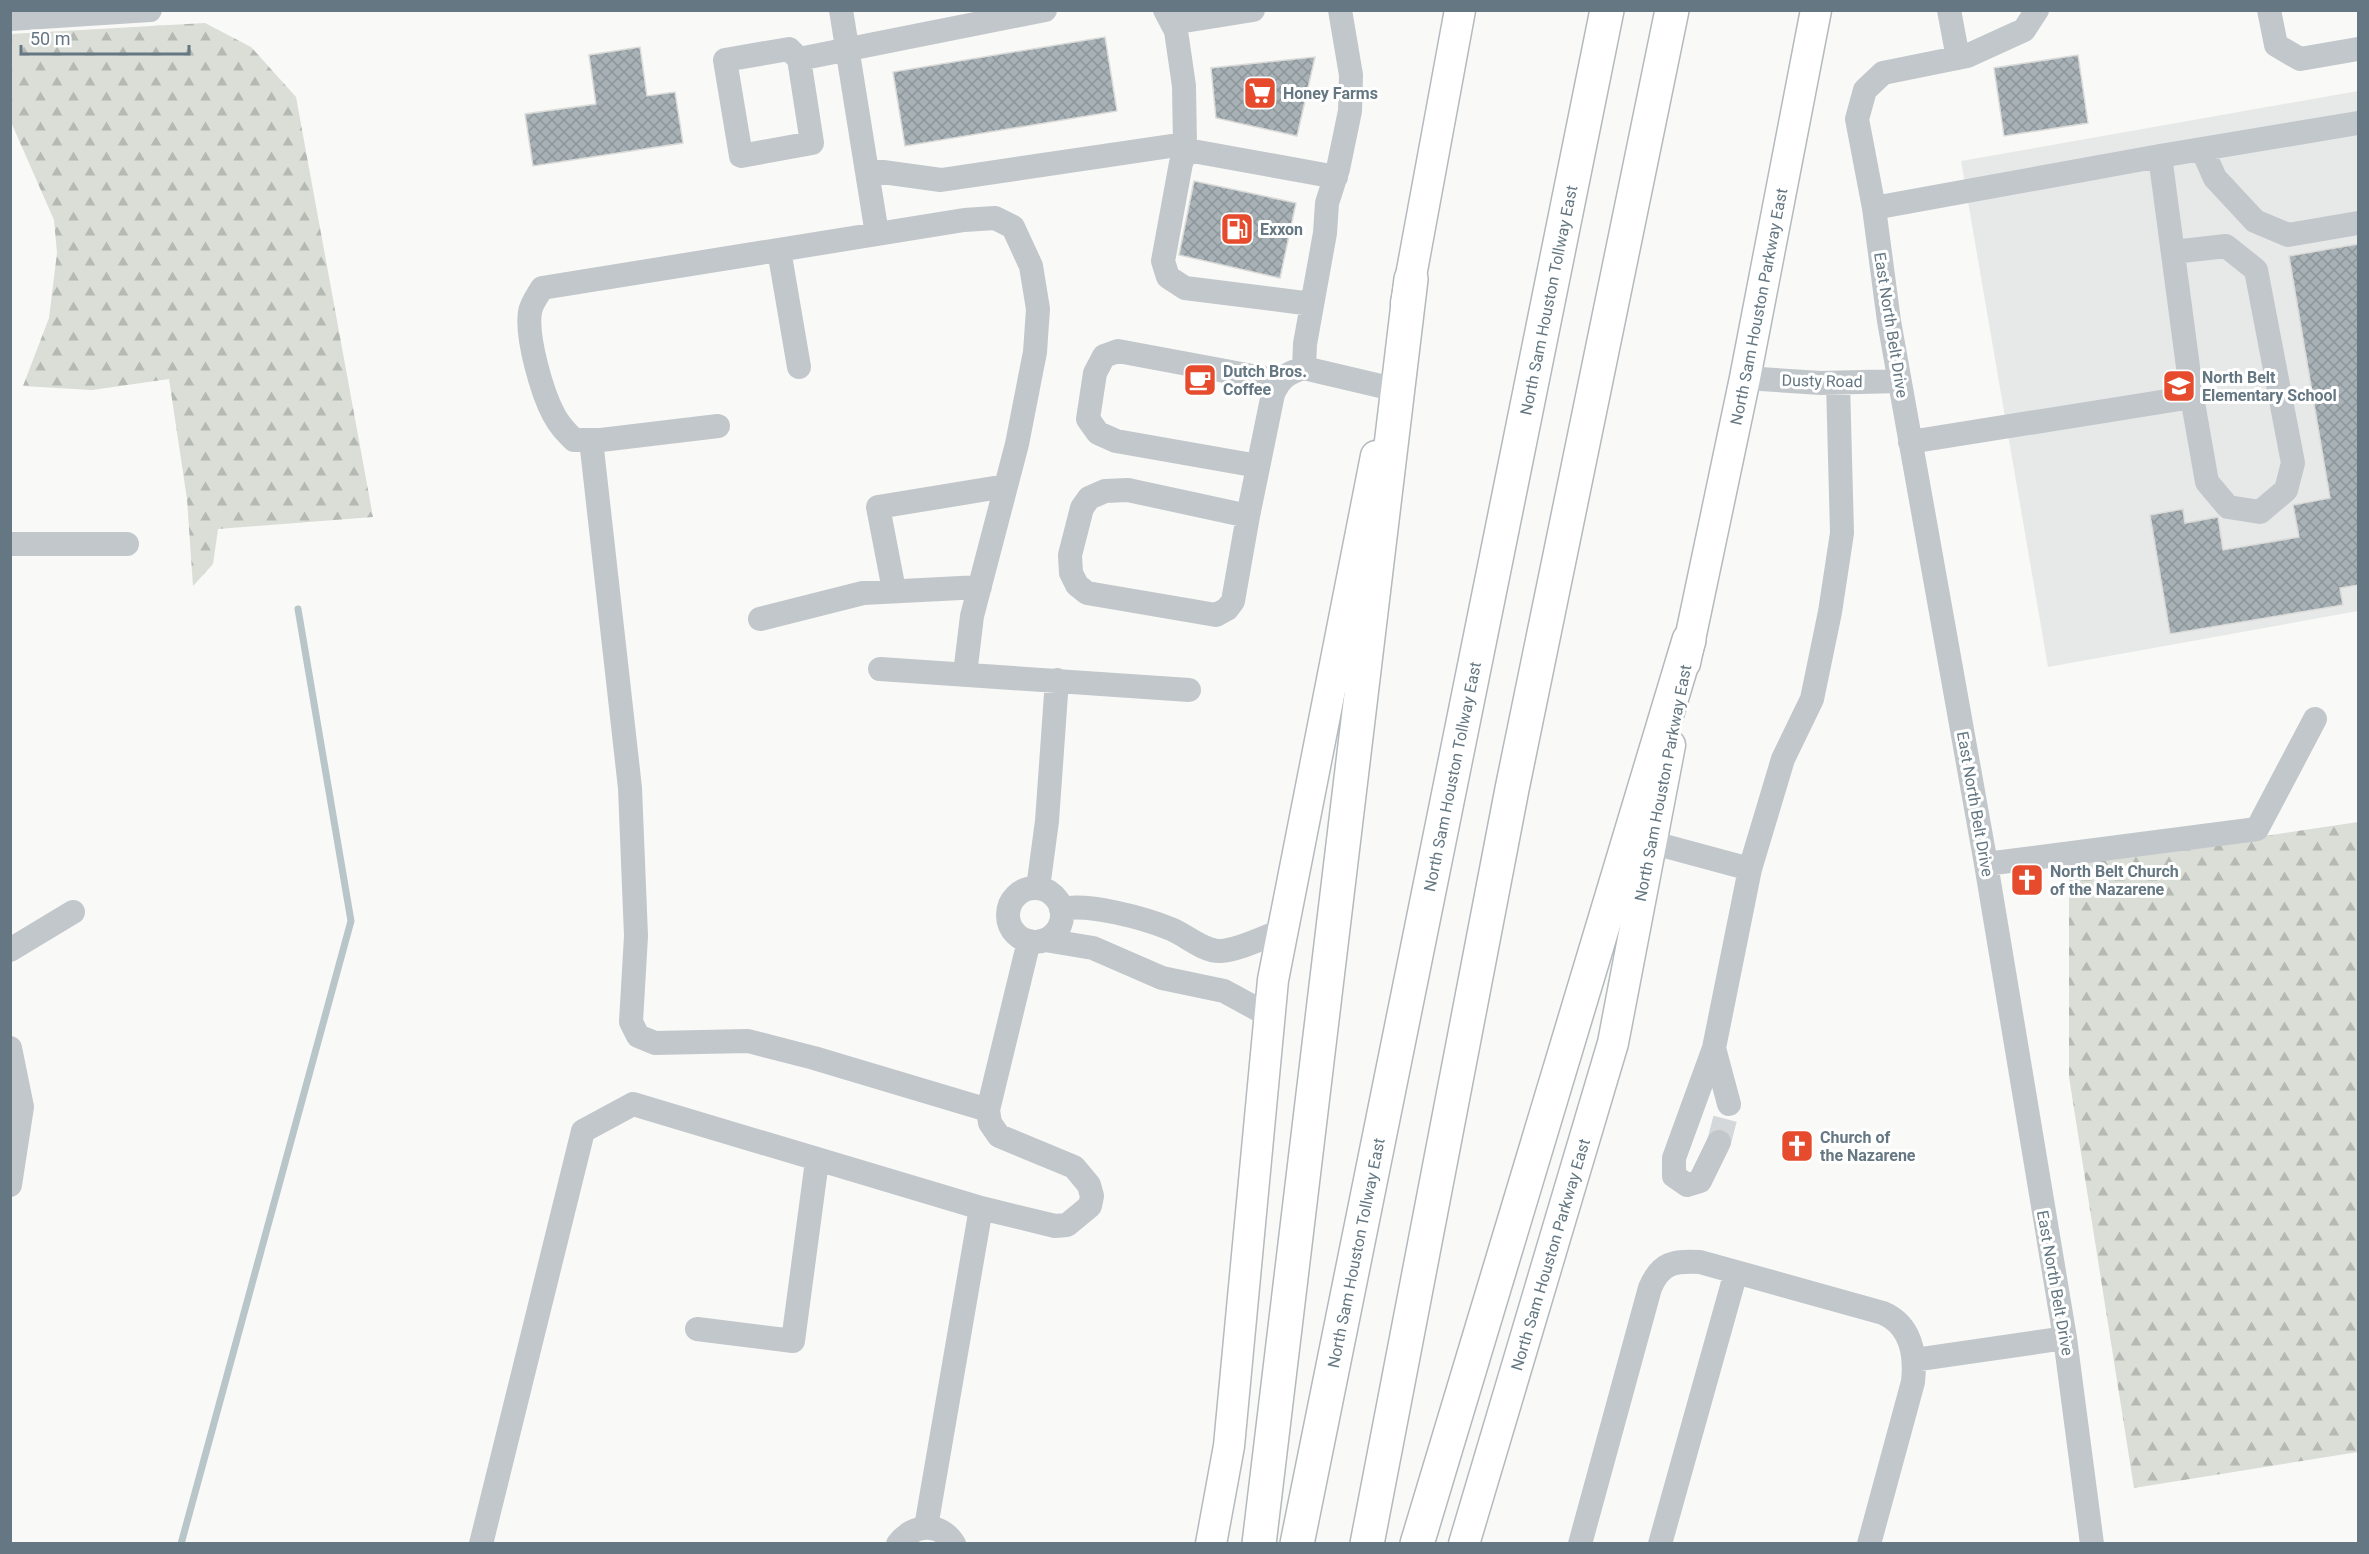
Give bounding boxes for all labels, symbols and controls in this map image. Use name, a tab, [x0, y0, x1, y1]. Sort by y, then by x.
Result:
scale bar	[21, 18, 189, 56]
text: 50 m	[30, 28, 70, 49]
supermarket icon: Honey Farms	[1242, 75, 1278, 111]
place label: Honey Farms	[1283, 84, 1378, 103]
street label: North Sam Houston Tollway East	[1516, 184, 1581, 417]
street label: North Sam Houston Parkway East	[1726, 186, 1791, 427]
fuel station icon: Exxon	[1219, 211, 1255, 247]
place label: Exxon	[1260, 220, 1303, 239]
street label: East North Belt Drive	[1870, 251, 1912, 399]
cafe icon: Dutch Bros. Coffee	[1182, 362, 1218, 398]
place label: Dutch Bros. Coffee	[1223, 362, 1307, 399]
school or university icon: North Belt Elementary School	[2161, 368, 2197, 404]
place label: North Belt Elementary School	[2202, 368, 2337, 405]
street label: Dusty Road	[1781, 371, 1863, 391]
street label: North Sam Houston Tollway East	[1420, 660, 1485, 893]
street label: North Sam Houston Parkway East	[1631, 663, 1695, 903]
street label: East North Belt Drive	[1953, 730, 1997, 878]
church icon: North Belt Church of the Nazarene	[2009, 862, 2045, 898]
place label: North Belt Church of the Nazarene	[2050, 862, 2179, 899]
church icon: Church of the Nazarene	[1779, 1128, 1815, 1164]
place label: Church of the Nazarene	[1820, 1128, 1916, 1165]
street label: North Sam Houston Tollway East	[1323, 1136, 1388, 1369]
street label: North Sam Houston Parkway East	[1507, 1136, 1594, 1373]
street label: East North Belt Drive	[2033, 1209, 2077, 1357]

